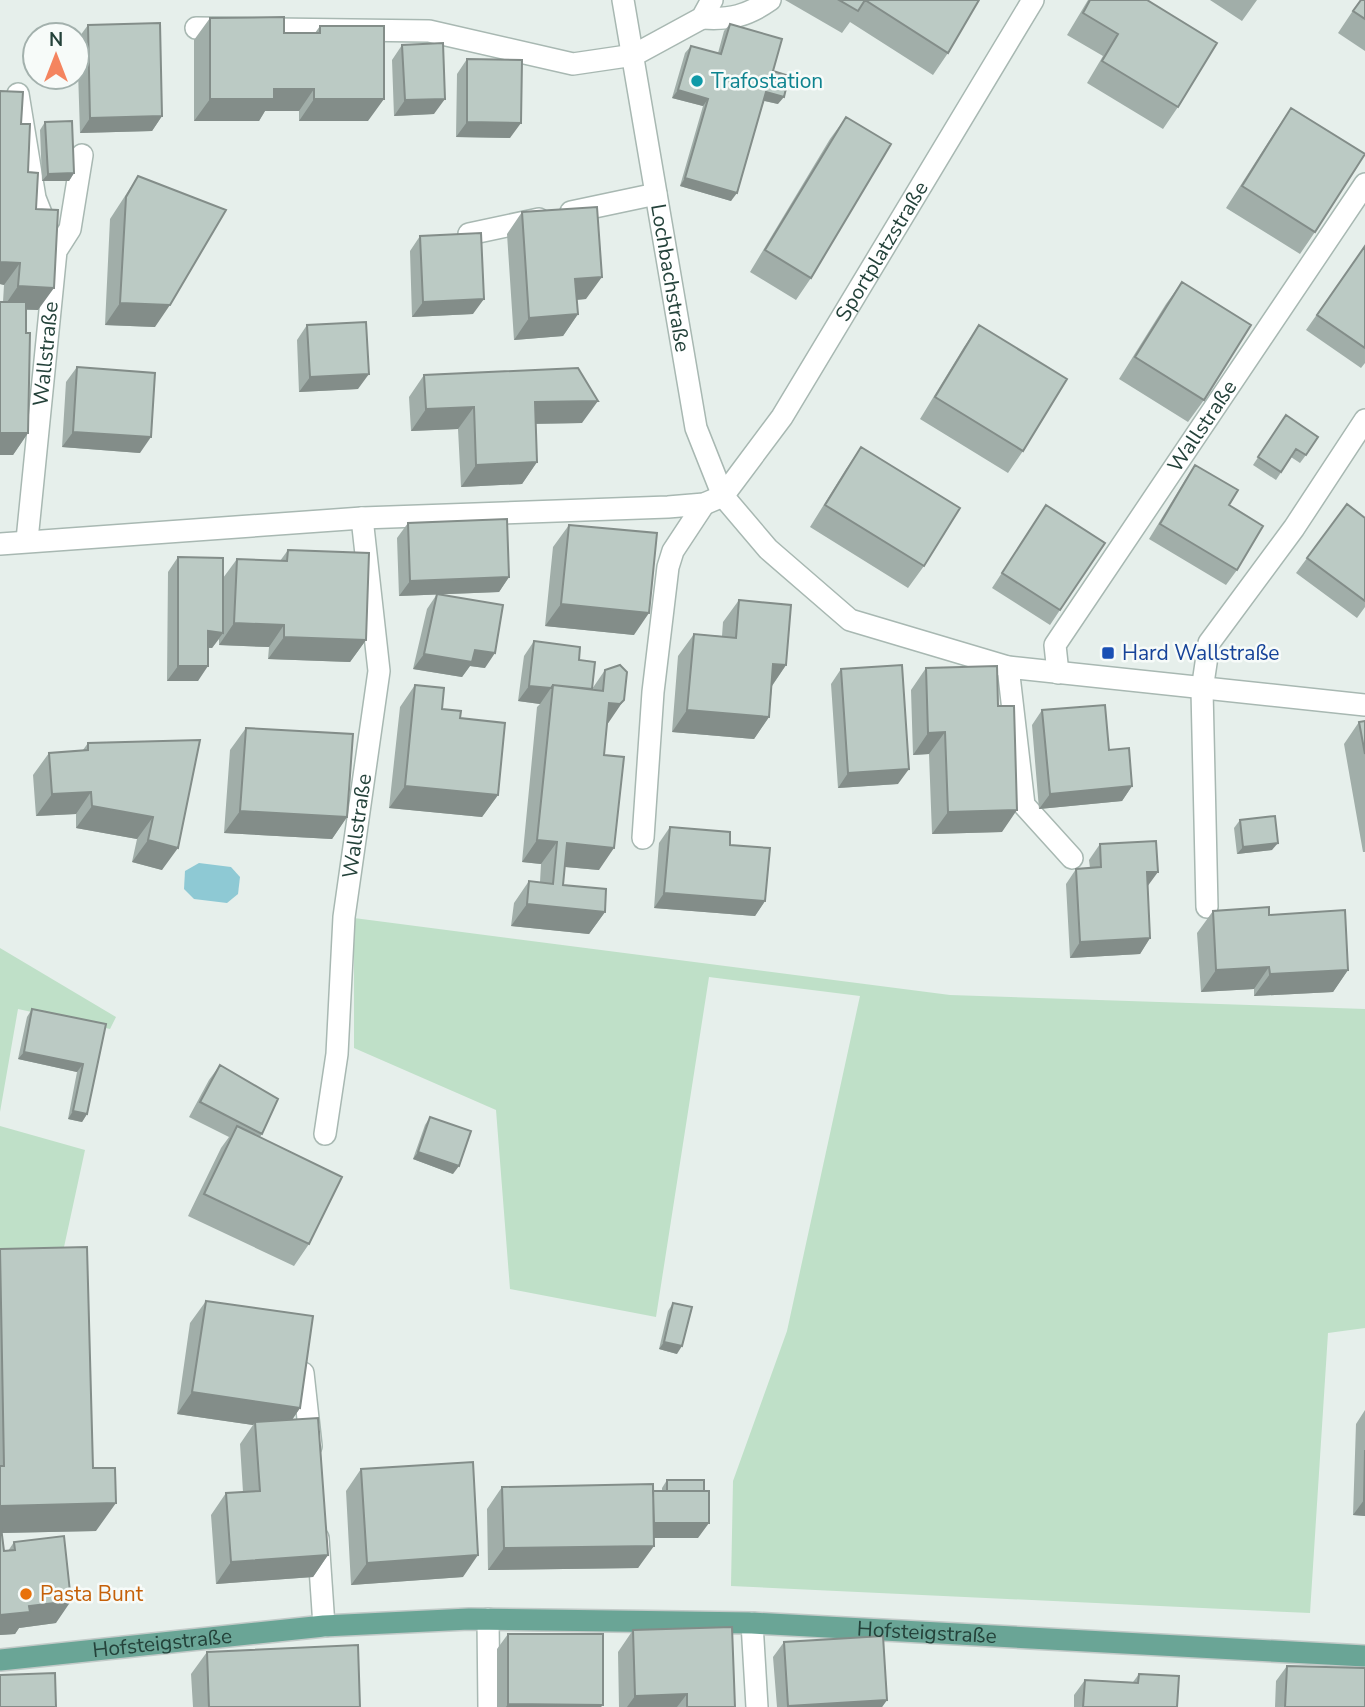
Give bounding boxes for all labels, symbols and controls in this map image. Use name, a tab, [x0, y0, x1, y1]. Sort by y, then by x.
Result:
north arrow	[21, 21, 91, 91]
text: N	[49, 27, 63, 53]
place label: Trafostation	[711, 67, 823, 95]
marker: Trafostation	[689, 73, 705, 89]
street label: Sportplatzstraße	[829, 176, 935, 326]
street label: Lochbachstraße	[644, 202, 697, 354]
street label: Wallstraße	[26, 300, 65, 408]
street label: Wallstraße	[1161, 374, 1243, 478]
place label: Hard Wallstraße	[1122, 639, 1279, 667]
marker: Hard Wallstraße	[1100, 645, 1116, 661]
street label: Wallstraße	[336, 772, 378, 880]
place label: Pasta Bunt	[40, 1580, 144, 1608]
marker: Pasta Bunt	[18, 1586, 34, 1602]
street label: Hofsteigstraße	[856, 1615, 997, 1650]
street label: Hofsteigstraße	[91, 1622, 233, 1664]

